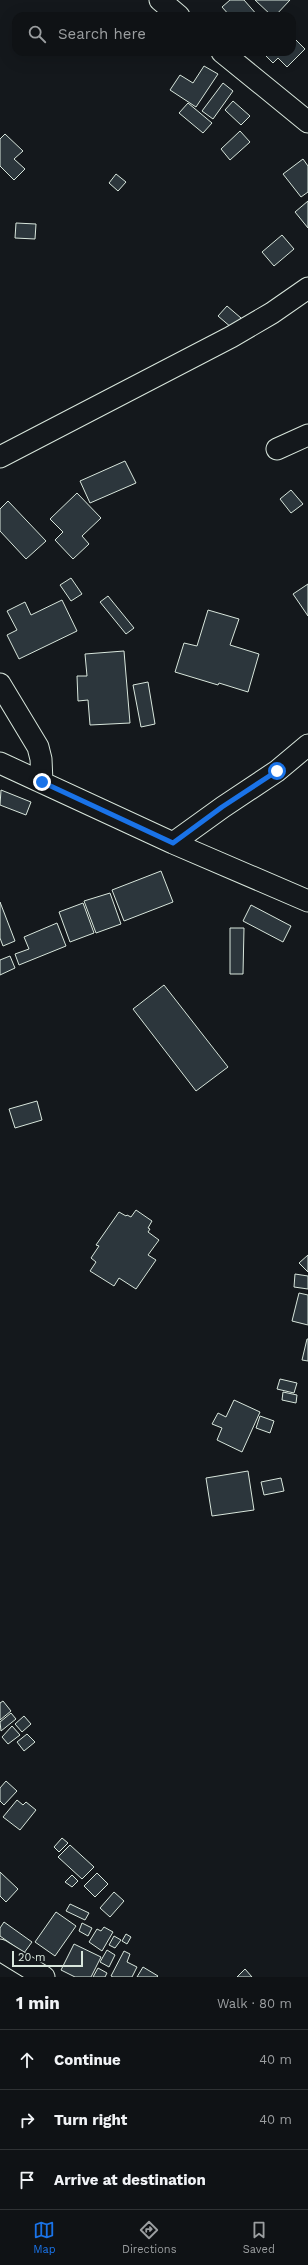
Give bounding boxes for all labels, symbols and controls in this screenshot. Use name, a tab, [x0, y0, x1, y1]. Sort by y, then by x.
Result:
search box	[12, 12, 296, 56]
icon: search	[26, 23, 48, 45]
text: Search here	[58, 25, 146, 43]
route start	[268, 762, 286, 780]
route end	[33, 773, 51, 791]
scale bar	[12, 1949, 83, 1968]
text: 20 m	[18, 1951, 46, 1964]
text: 1 min	[16, 1993, 60, 2013]
text: Walk · 80 m	[217, 1996, 292, 2011]
icon: ahead	[16, 2049, 38, 2071]
text: Continue	[54, 2051, 121, 2069]
text: 40 m	[259, 2052, 292, 2067]
icon: right	[16, 2109, 38, 2131]
text: Turn right	[54, 2111, 127, 2129]
text: 40 m	[259, 2112, 292, 2127]
icon: arrive	[16, 2169, 38, 2191]
text: Arrive at destination	[54, 2171, 206, 2189]
tab: Map	[33, 2219, 56, 2256]
tab: Directions	[122, 2219, 176, 2256]
tab: Saved	[243, 2219, 275, 2256]

